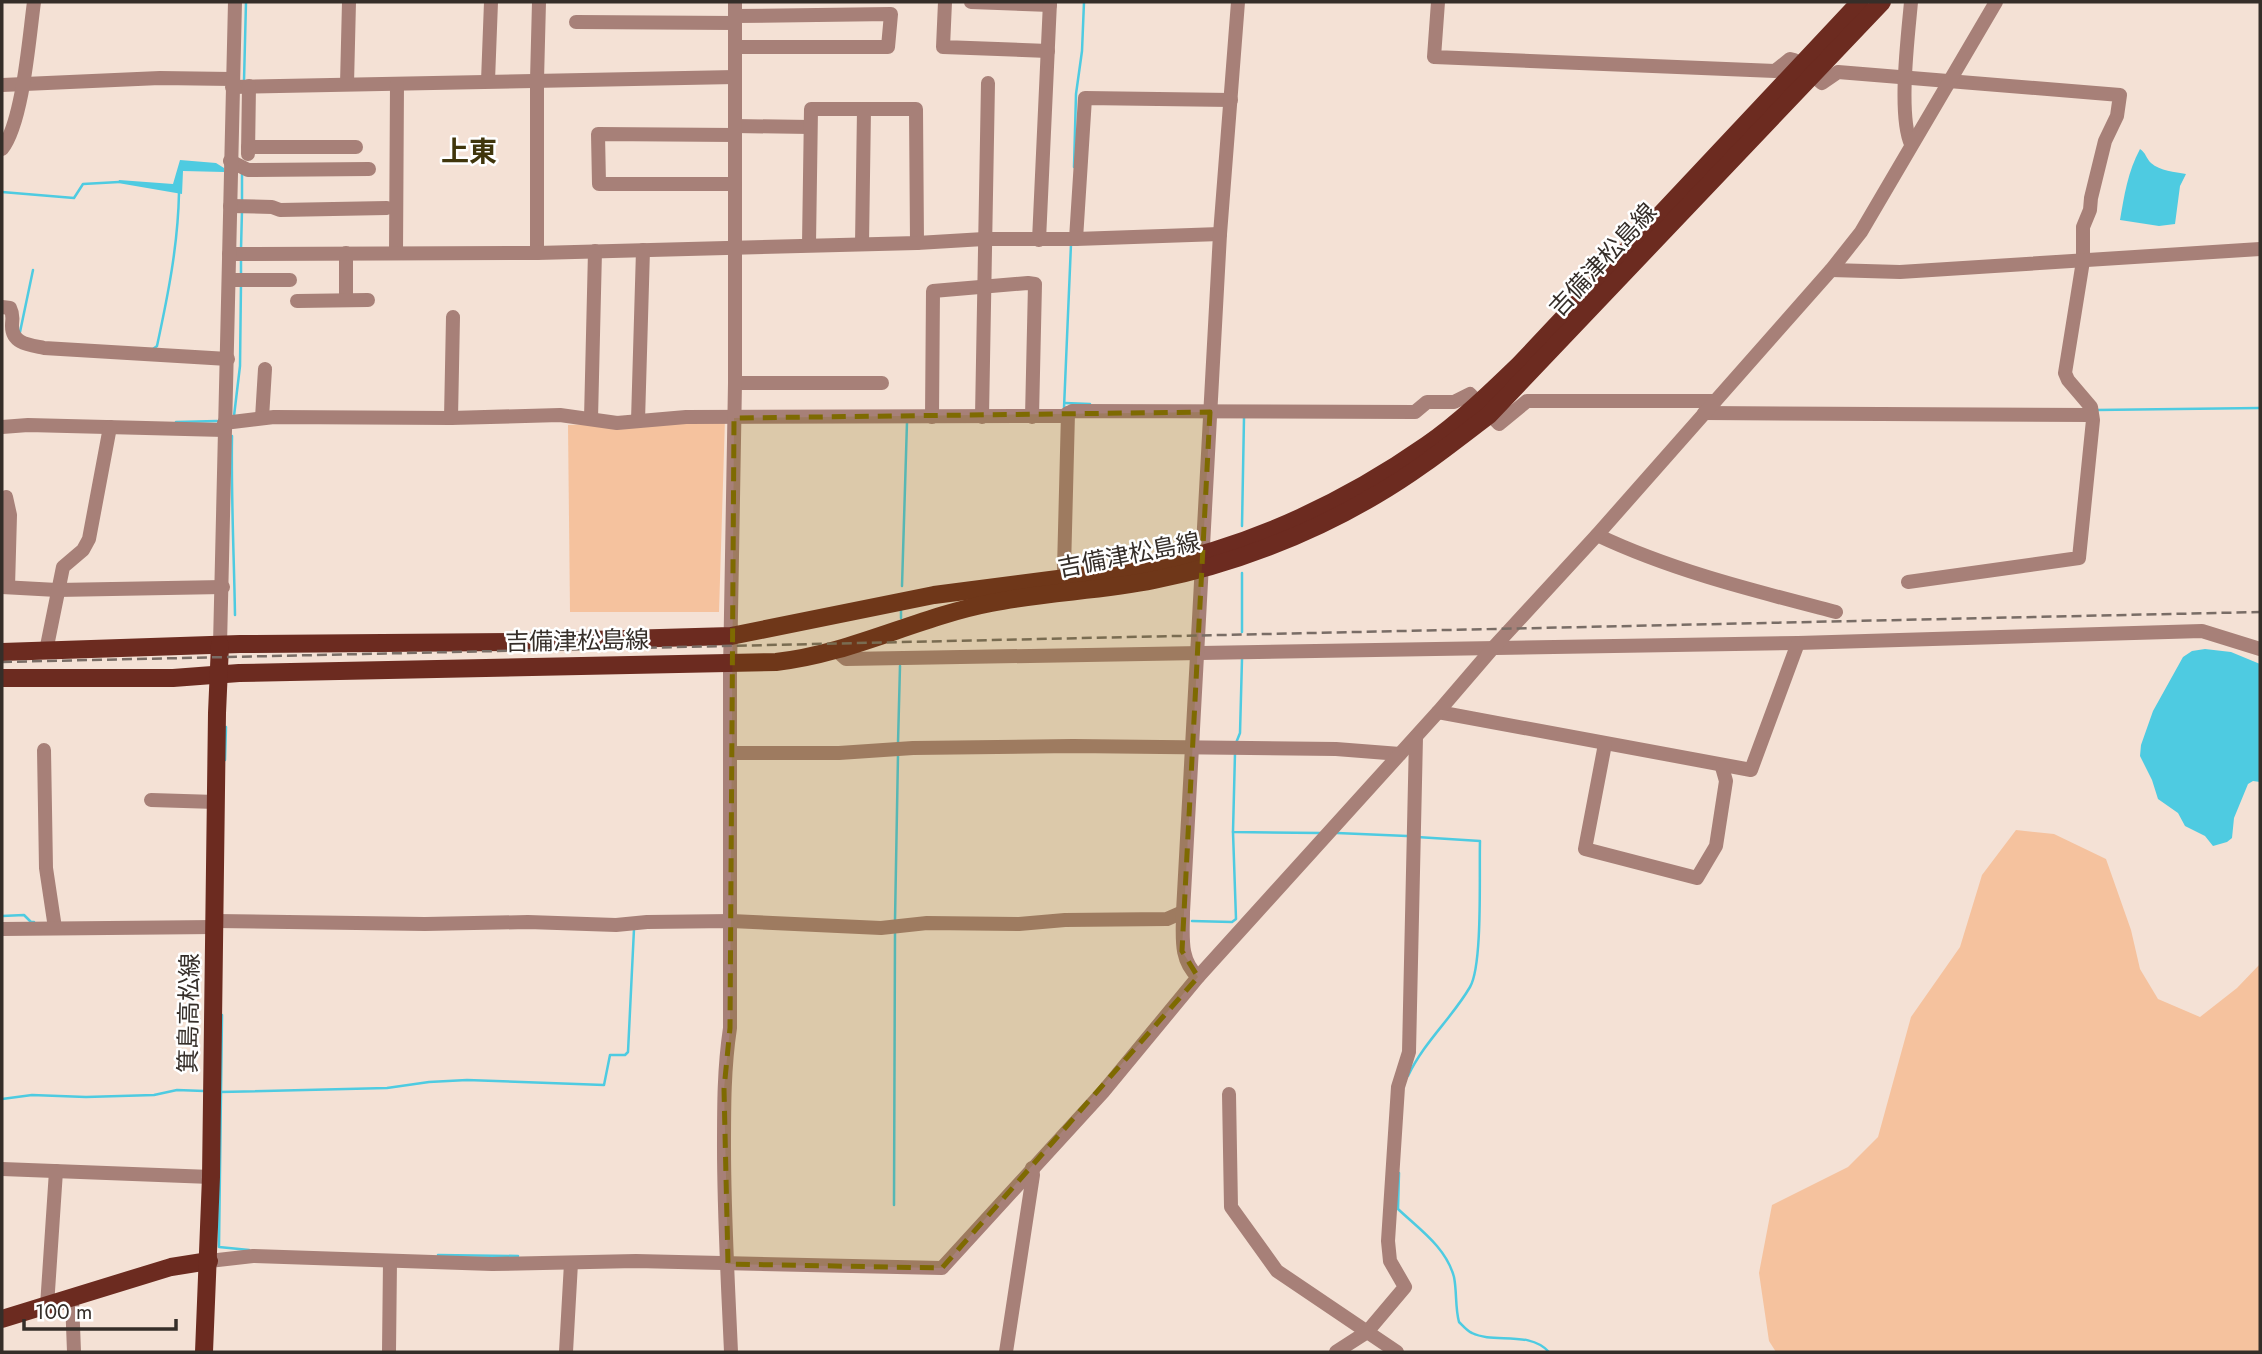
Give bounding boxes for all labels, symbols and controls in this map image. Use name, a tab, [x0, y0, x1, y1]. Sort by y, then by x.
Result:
district label: 上東	[441, 131, 497, 172]
street label: 吉備津松島線	[1541, 195, 1665, 324]
street label: 吉備津松島線	[1055, 524, 1203, 585]
street label: 吉備津松島線	[505, 622, 649, 659]
street label: 箕島高松線	[170, 953, 207, 1073]
scale bar	[24, 1288, 177, 1332]
text: 100 m	[35, 1297, 92, 1327]

